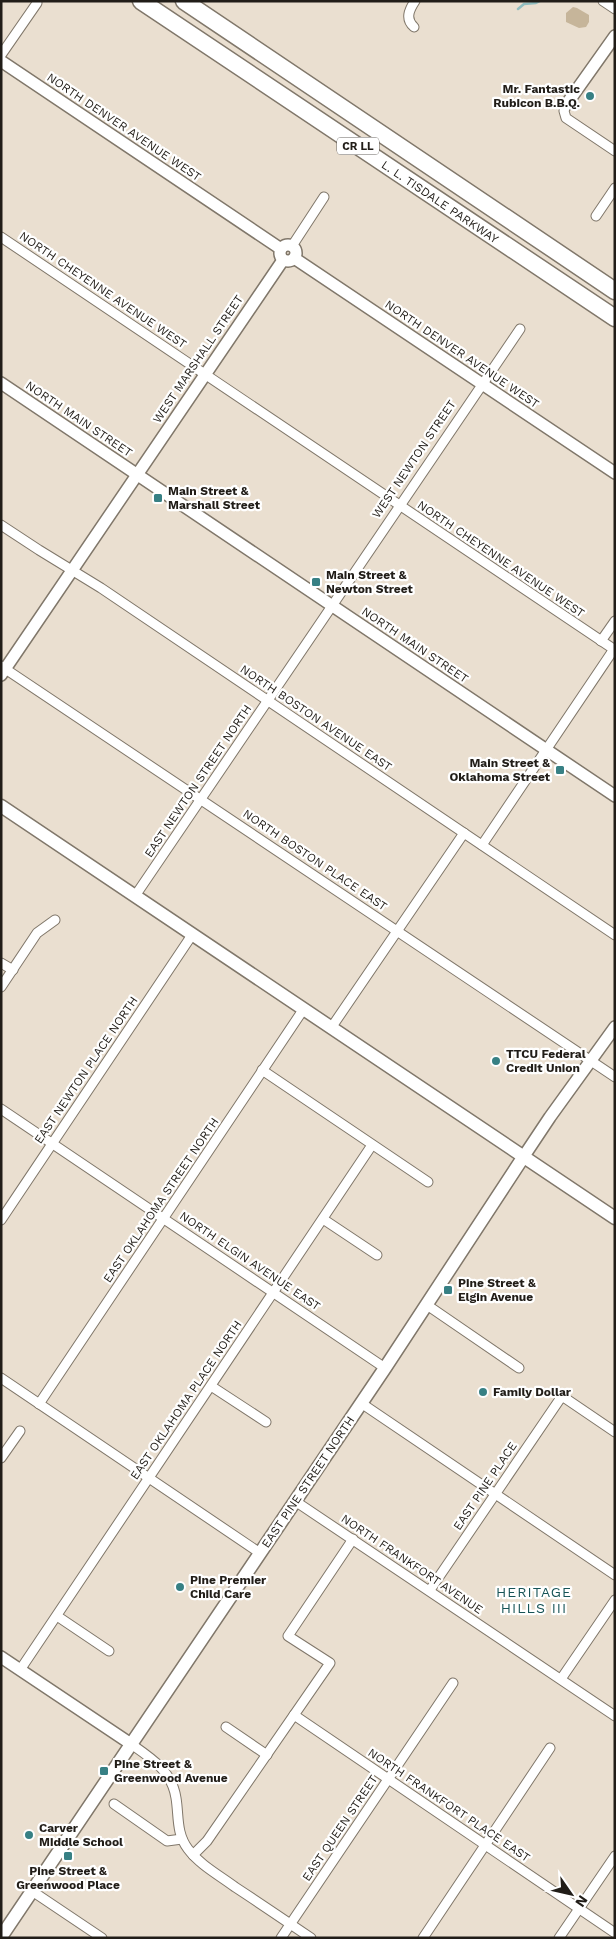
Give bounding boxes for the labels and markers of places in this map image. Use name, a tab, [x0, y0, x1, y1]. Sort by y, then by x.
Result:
place label: Mr. Fantastic Rubicon B.B.Q.	[493, 82, 580, 110]
marker: Mr. Fantastic Rubicon B.B.Q.	[584, 90, 596, 102]
place label: Main Street & Marshall Street	[168, 484, 261, 512]
marker: Main Street & Marshall Street	[152, 492, 164, 504]
place label: Main Street & Newton Street	[326, 568, 414, 596]
marker: Main Street & Newton Street	[310, 576, 322, 588]
place label: Main Street & Oklahoma Street	[449, 756, 551, 784]
marker: Main Street & Oklahoma Street	[554, 764, 566, 776]
place label: TTCU Federal Credit Union	[506, 1047, 586, 1075]
marker: TTCU Federal Credit Union	[490, 1055, 502, 1067]
place label: Pine Street & Elgin Avenue	[458, 1276, 536, 1304]
marker: Pine Street & Elgin Avenue	[442, 1284, 454, 1296]
place label: Family Dollar	[493, 1385, 572, 1399]
marker: Family Dollar	[477, 1386, 489, 1398]
place label: Pine Premier Child Care	[190, 1573, 267, 1601]
marker: Pine Premier Child Care	[174, 1581, 186, 1593]
place label: Pine Street & Greenwood Avenue	[114, 1757, 228, 1785]
marker: Pine Street & Greenwood Avenue	[98, 1765, 110, 1777]
place label: Carver Middle School	[39, 1821, 123, 1849]
marker: Carver Middle School	[23, 1829, 35, 1841]
marker: Pine Street & Greenwood Place	[62, 1850, 74, 1862]
place label: Pine Street & Greenwood Place	[16, 1864, 120, 1892]

